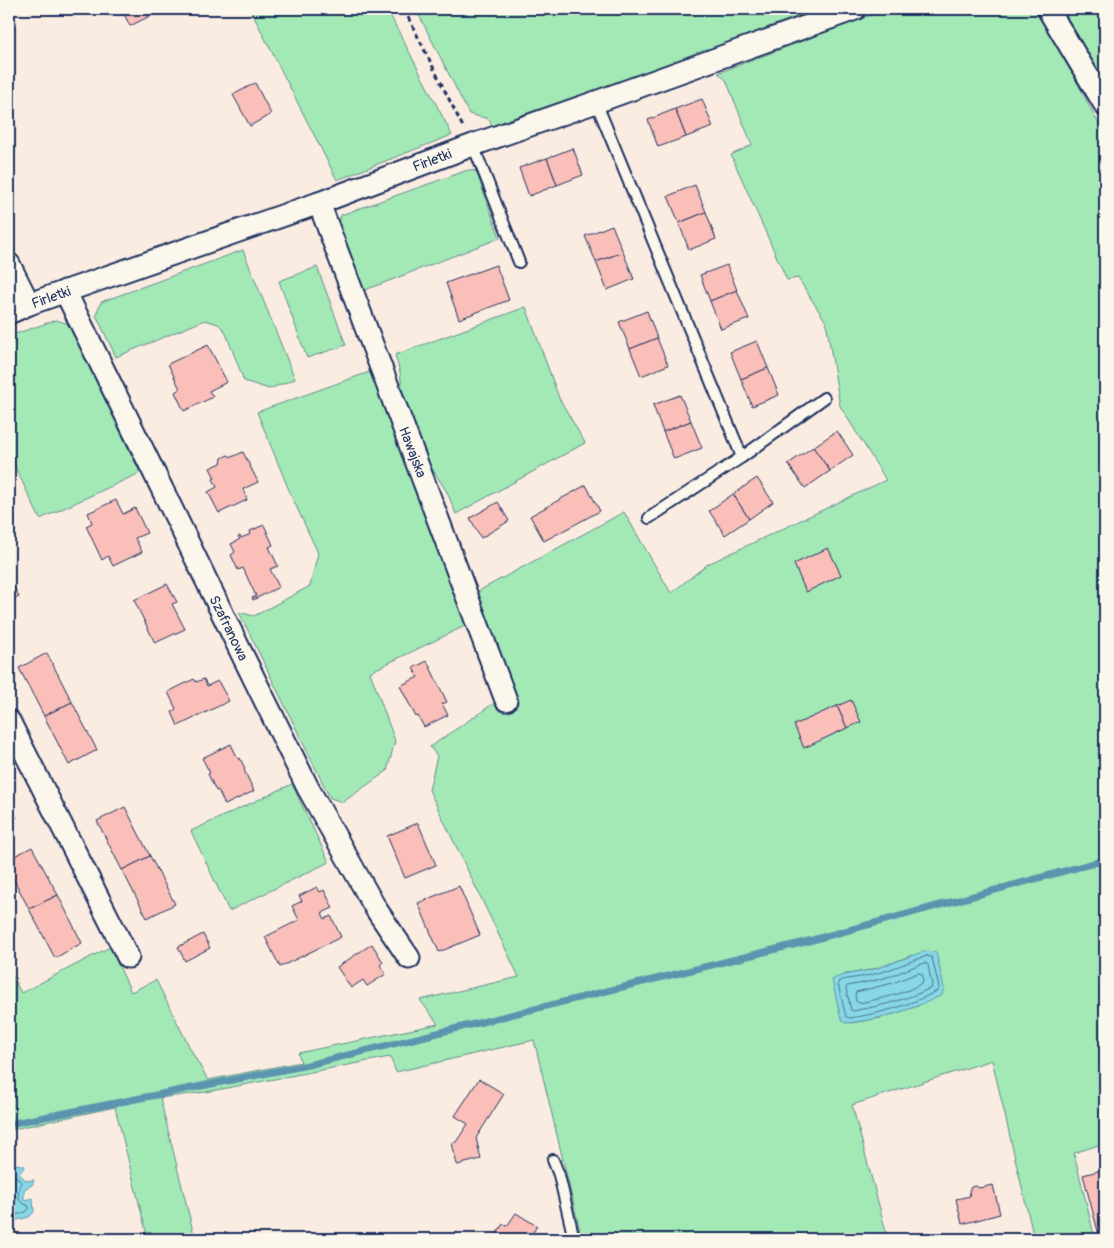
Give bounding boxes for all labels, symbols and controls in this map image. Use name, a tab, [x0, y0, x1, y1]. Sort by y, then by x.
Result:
street label: Firletki	[410, 145, 454, 176]
street label: Firletki	[29, 282, 73, 312]
street label: Hawajska	[395, 424, 430, 480]
street label: Szafranowa	[206, 593, 252, 664]

